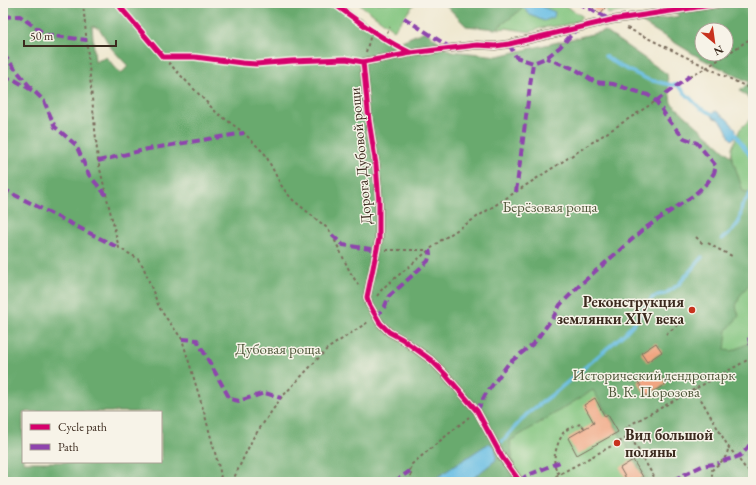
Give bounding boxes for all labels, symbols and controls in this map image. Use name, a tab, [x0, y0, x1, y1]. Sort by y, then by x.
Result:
scale bar	[24, 22, 116, 48]
north arrow	[694, 22, 734, 62]
text: 50 m	[30, 28, 54, 44]
text: N	[711, 42, 726, 59]
street label: Дорога Дубовой рощи	[345, 87, 375, 225]
park label: Берёзовая роща	[502, 197, 598, 216]
place label: Реконструкция землянки XIV века	[557, 292, 684, 328]
marker: Реконструкция землянки XIV века	[687, 305, 697, 315]
park label: Дубовая роща	[235, 339, 321, 358]
park label: Исторический дендропарк В. К. Порозова	[573, 365, 735, 401]
legend	[22, 411, 162, 463]
text: Cycle path	[58, 419, 107, 435]
place label: Вид большой поляны	[625, 425, 713, 461]
marker: Вид большой поляны	[612, 438, 622, 448]
text: Path	[58, 439, 79, 455]

